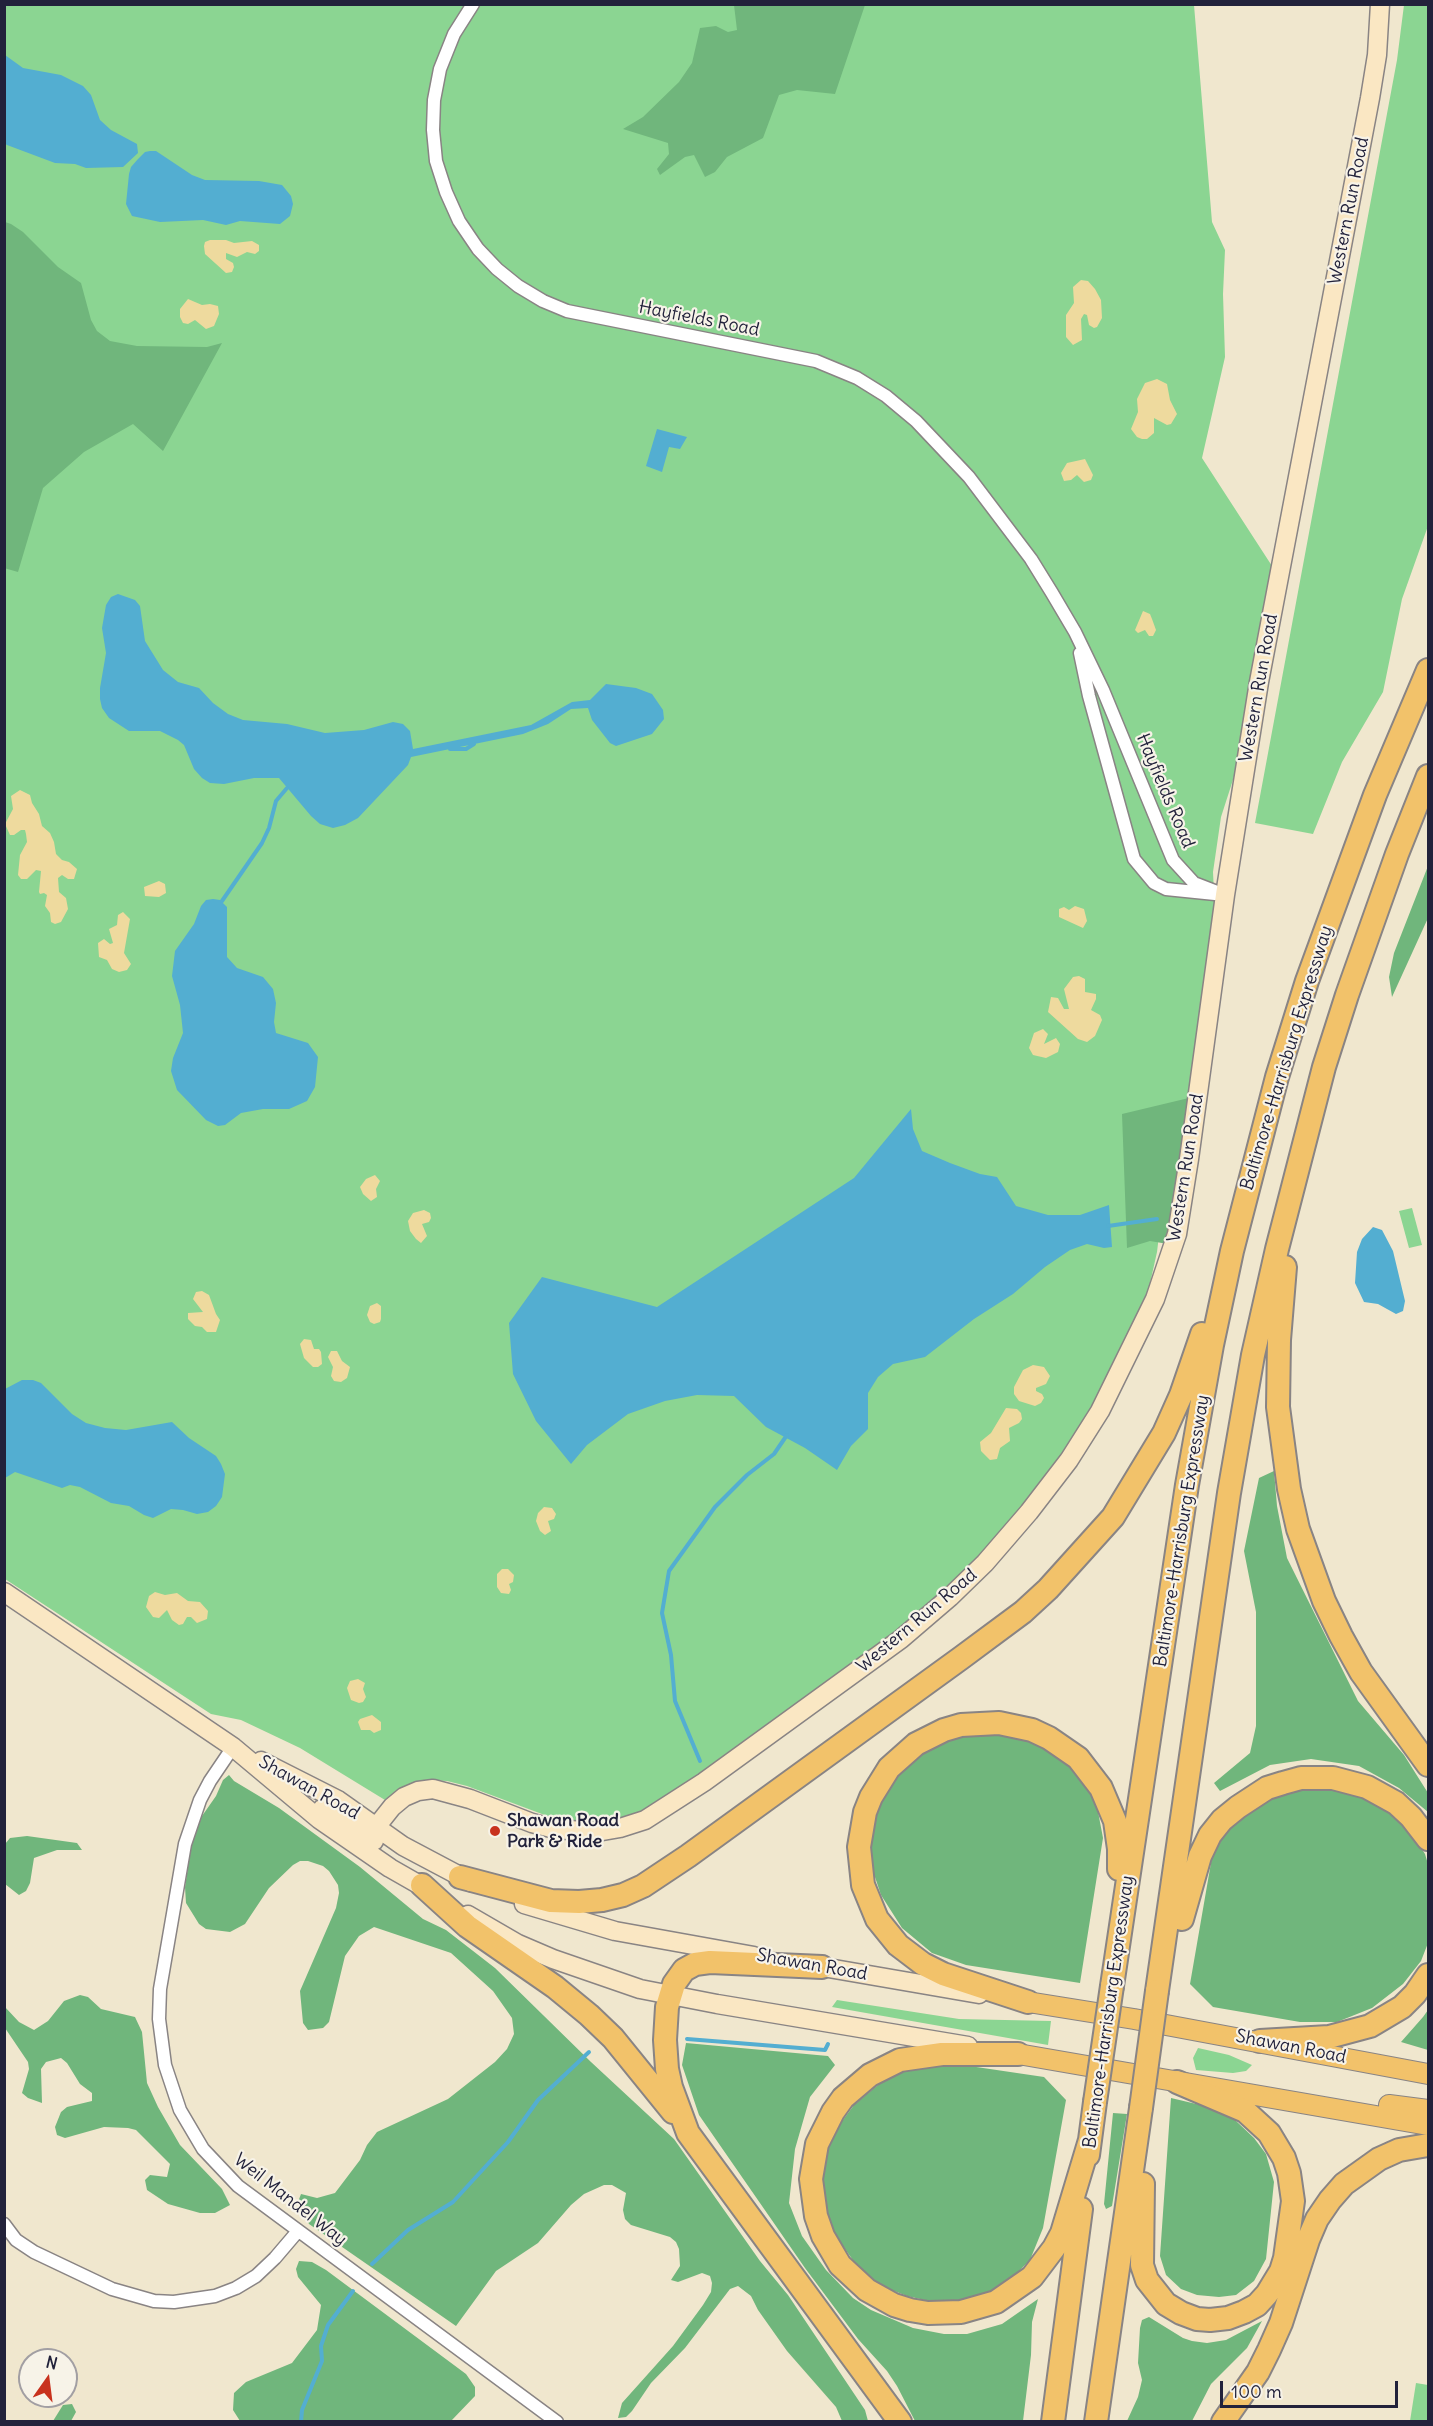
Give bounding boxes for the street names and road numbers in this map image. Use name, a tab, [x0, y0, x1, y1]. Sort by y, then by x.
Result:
street label: Western Run Road	[1324, 135, 1374, 287]
street label: Hayfields Road	[637, 297, 761, 341]
street label: Western Run Road	[1235, 612, 1283, 764]
street label: Hayfields Road	[1131, 731, 1199, 851]
street label: Baltimore-Harrisburg Expressway	[1236, 923, 1338, 1193]
street label: Western Run Road	[1164, 1092, 1208, 1244]
street label: Baltimore-Harrisburg Expressway	[1150, 1393, 1214, 1669]
street label: Western Run Road	[853, 1565, 981, 1677]
street label: Shawan Road	[255, 1751, 363, 1825]
street label: Baltimore-Harrisburg Expressway	[1079, 1874, 1139, 2150]
street label: Shawan Road	[755, 1945, 869, 1985]
street label: Shawan Road	[1234, 2026, 1348, 2068]
street label: Weil Mandel Way	[229, 2149, 351, 2251]

